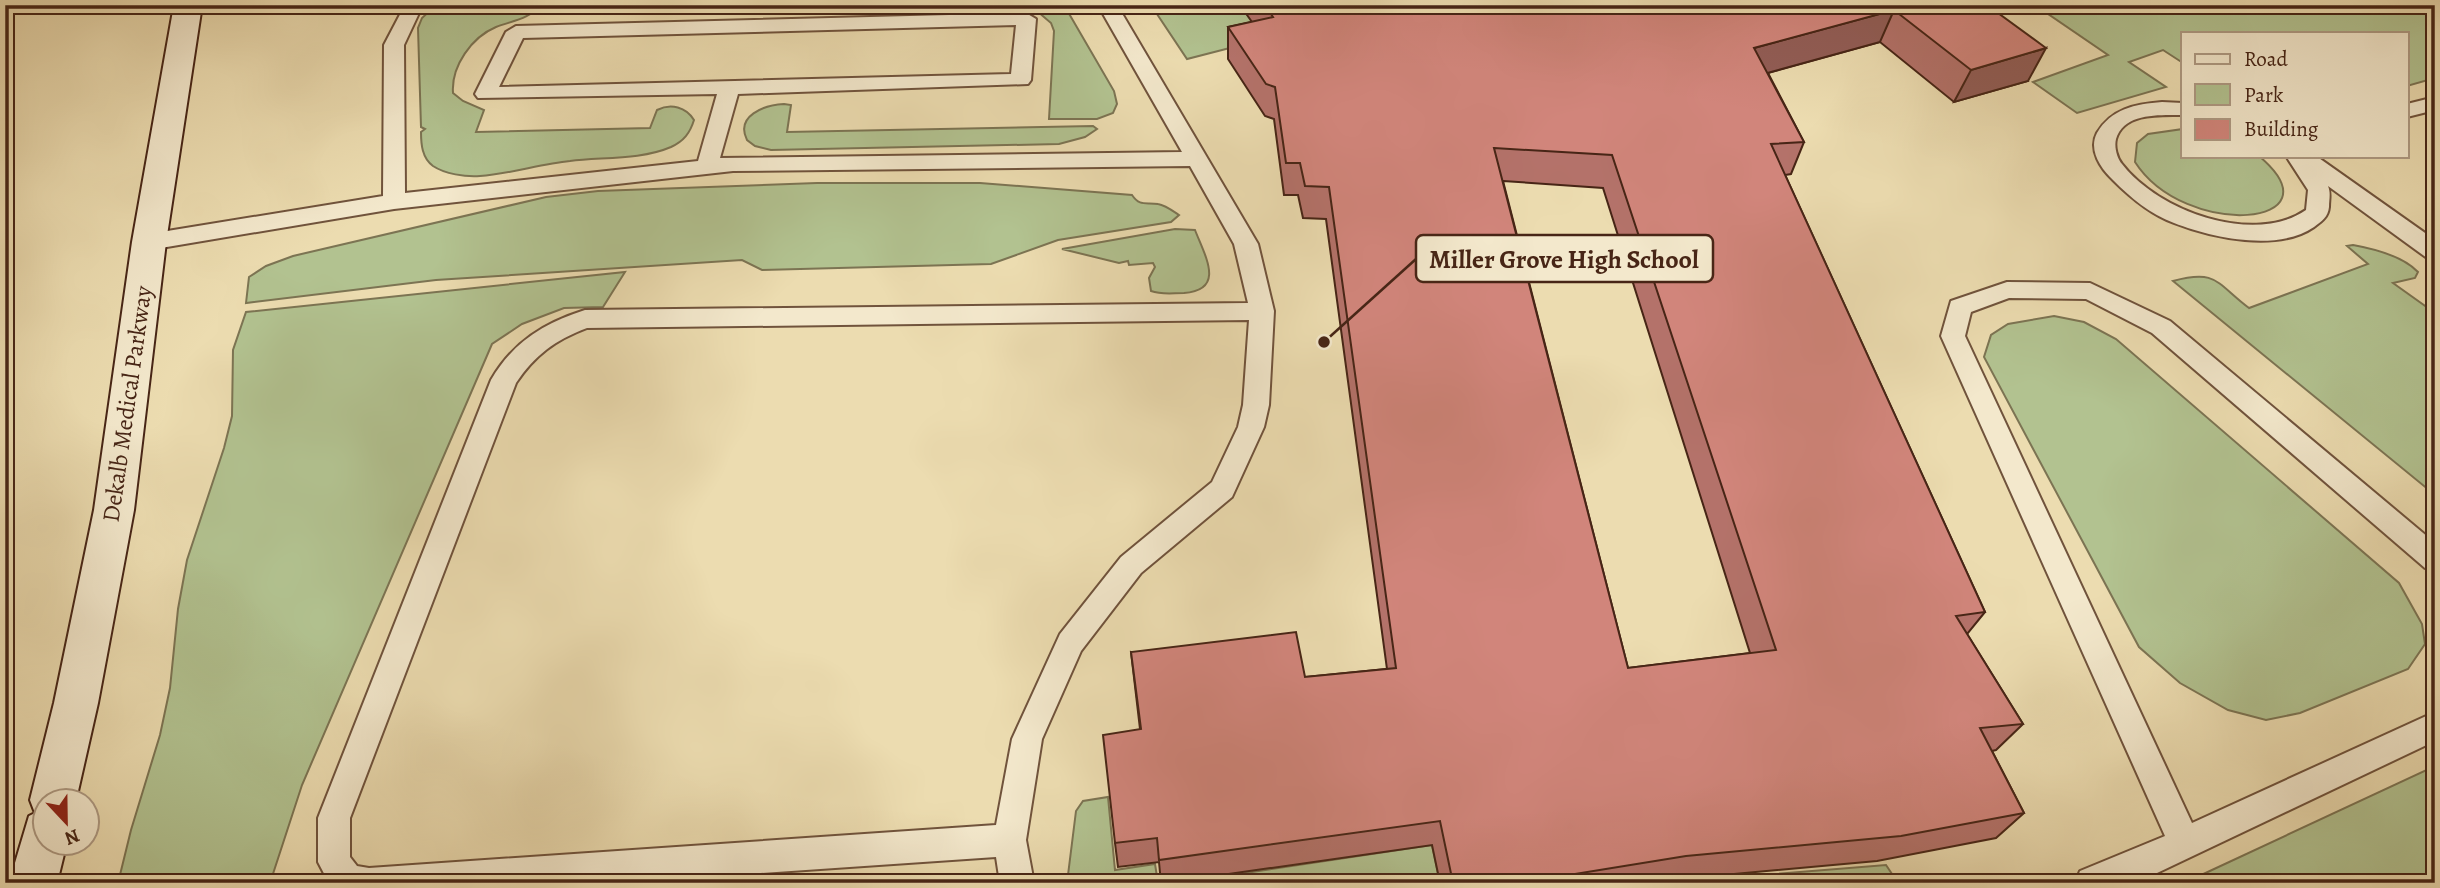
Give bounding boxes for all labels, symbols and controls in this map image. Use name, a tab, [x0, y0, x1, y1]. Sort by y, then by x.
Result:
legend	[2181, 32, 2408, 158]
text: Road	[2244, 45, 2288, 73]
text: Park	[2244, 81, 2284, 109]
text: Building	[2244, 115, 2319, 143]
callout: Miller Grove High School	[1416, 235, 1713, 282]
text: Miller Grove High School	[1429, 242, 1699, 277]
street label: Dekalb Medical Parkway	[95, 284, 159, 524]
north arrow	[32, 786, 102, 856]
text: N	[61, 822, 83, 852]

